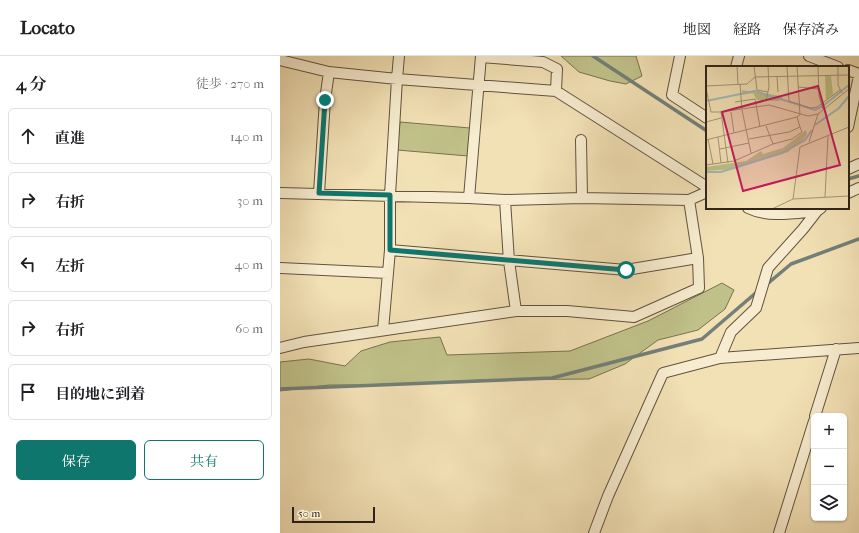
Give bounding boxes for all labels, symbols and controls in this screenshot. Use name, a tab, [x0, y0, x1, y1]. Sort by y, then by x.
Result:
text: Locato	[20, 17, 75, 39]
text: 地図	[683, 21, 711, 38]
text: 経路	[733, 21, 761, 38]
text: 保存済み	[783, 21, 839, 38]
inset map	[706, 66, 849, 209]
text: 4 分	[16, 74, 47, 94]
text: 徒歩 · 270 m	[196, 76, 264, 91]
route end	[316, 91, 334, 109]
icon: ahead	[17, 125, 39, 147]
text: 直進	[55, 129, 85, 147]
text: 140 m	[230, 129, 263, 144]
icon: right	[17, 189, 39, 211]
text: 右折	[55, 193, 85, 211]
text: 30 m	[237, 193, 263, 208]
icon: left	[17, 253, 39, 275]
text: 左折	[55, 257, 85, 275]
text: 40 m	[235, 257, 263, 272]
route start	[617, 261, 635, 279]
icon: right	[17, 317, 39, 339]
text: 右折	[55, 321, 85, 339]
text: 60 m	[235, 321, 263, 336]
icon: arrive	[17, 381, 39, 403]
text: 目的地に到着	[55, 385, 145, 403]
map controls	[811, 413, 847, 521]
button: +	[811, 413, 847, 449]
button: 保存	[16, 440, 136, 480]
button: 共有	[144, 440, 264, 480]
button: −	[811, 449, 847, 485]
button: layers	[811, 485, 847, 521]
scale bar	[292, 505, 375, 524]
text: 50 m	[298, 507, 320, 520]

